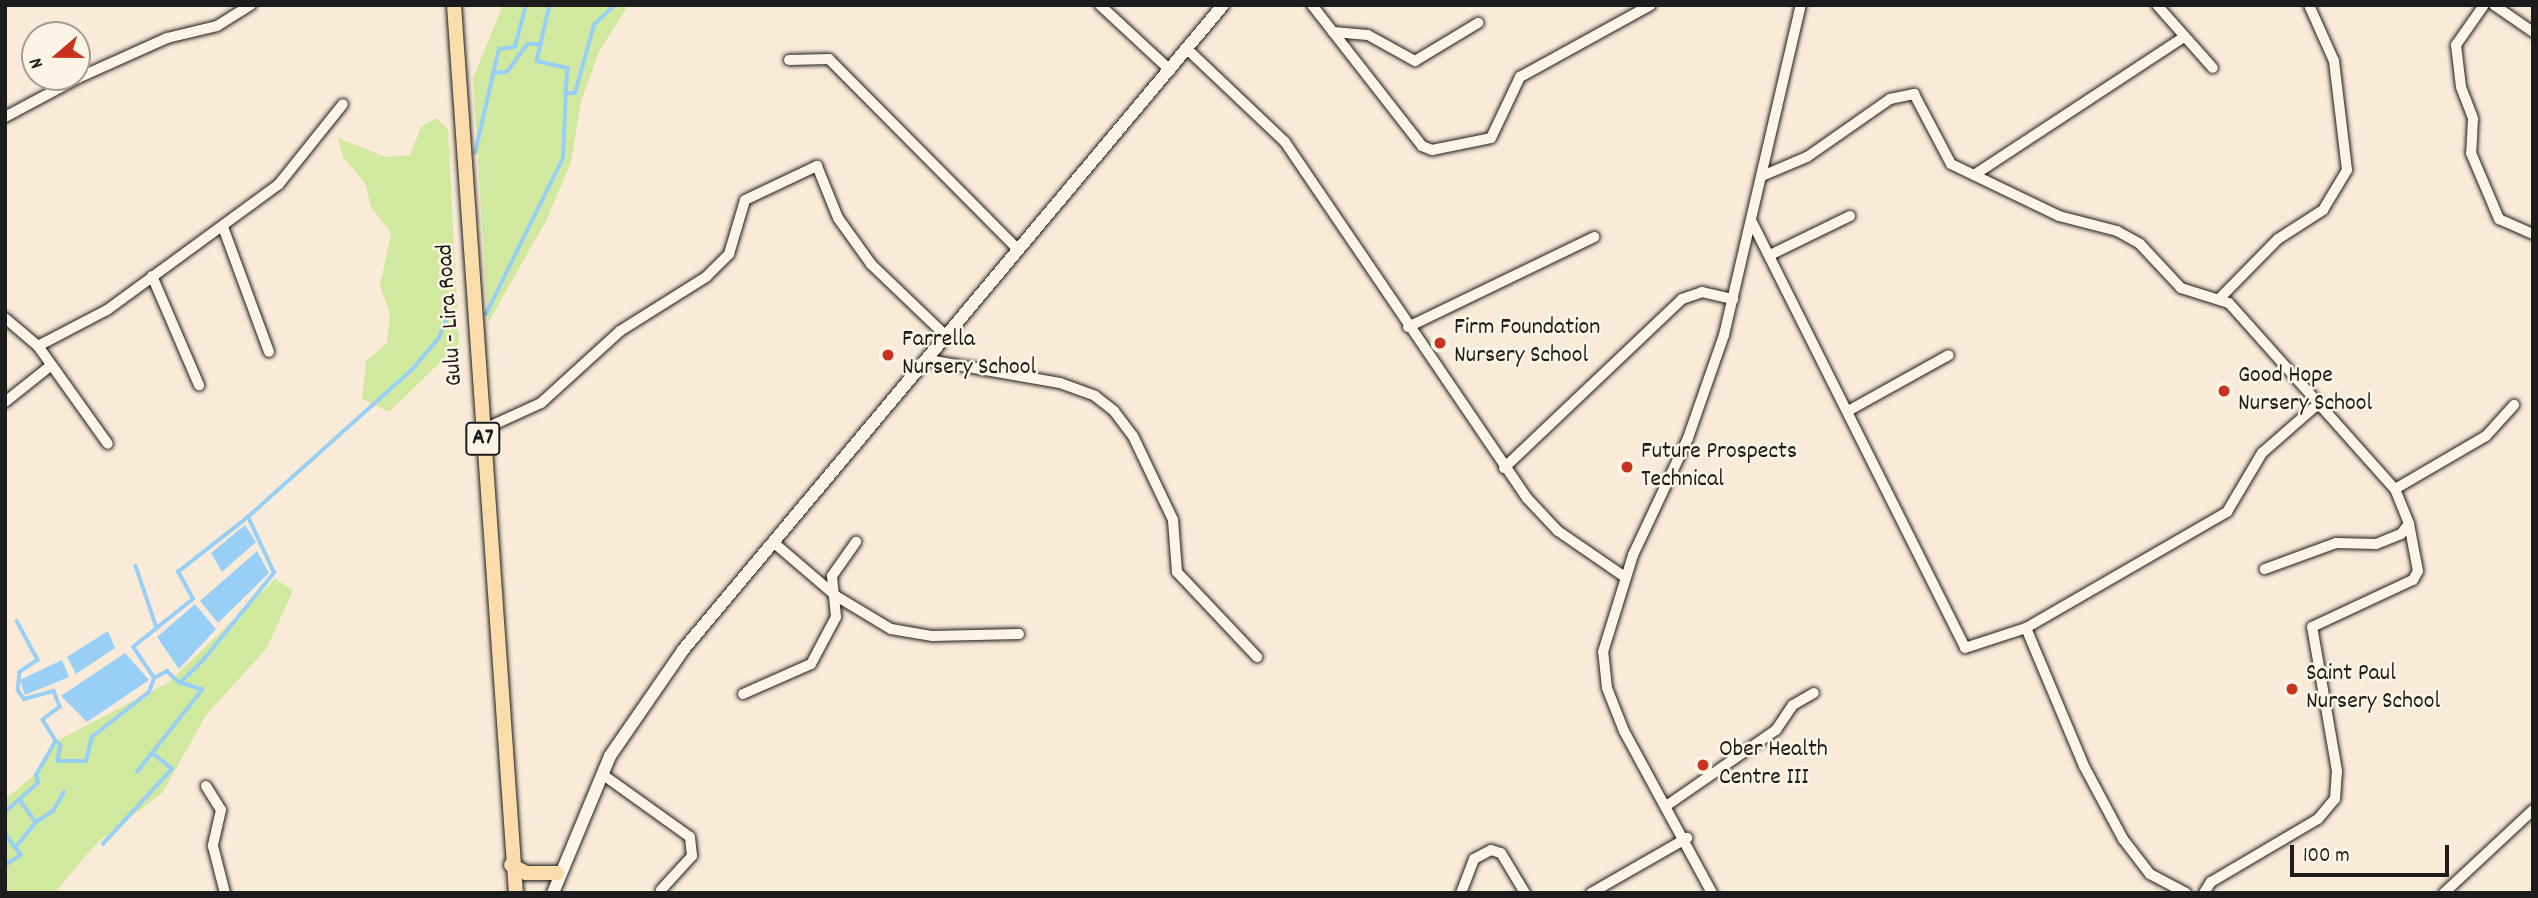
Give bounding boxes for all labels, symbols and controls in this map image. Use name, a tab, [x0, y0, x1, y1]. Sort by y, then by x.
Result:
north arrow	[21, 21, 91, 91]
text: N	[23, 54, 52, 72]
street label: Gulu - Lira Road	[432, 243, 470, 387]
place label: Firm Foundation Nursery School	[1454, 315, 1600, 371]
place label: Farrella Nursery School	[902, 327, 1036, 383]
marker: Firm Foundation Nursery School	[1432, 335, 1448, 351]
marker: Farrella Nursery School	[880, 347, 896, 363]
place label: Good Hope Nursery School	[2238, 363, 2372, 419]
marker: Good Hope Nursery School	[2216, 383, 2232, 399]
road number: A7	[464, 420, 502, 458]
place label: Future Prospects Technical	[1641, 439, 1797, 495]
marker: Future Prospects Technical	[1619, 459, 1635, 475]
place label: Saint Paul Nursery School	[2306, 661, 2440, 717]
marker: Saint Paul Nursery School	[2284, 681, 2300, 697]
place label: Ober Health Centre III	[1719, 737, 1828, 793]
marker: Ober Health Centre III	[1693, 755, 1713, 775]
scale bar	[2293, 832, 2452, 876]
text: 100 m	[2303, 842, 2350, 872]

